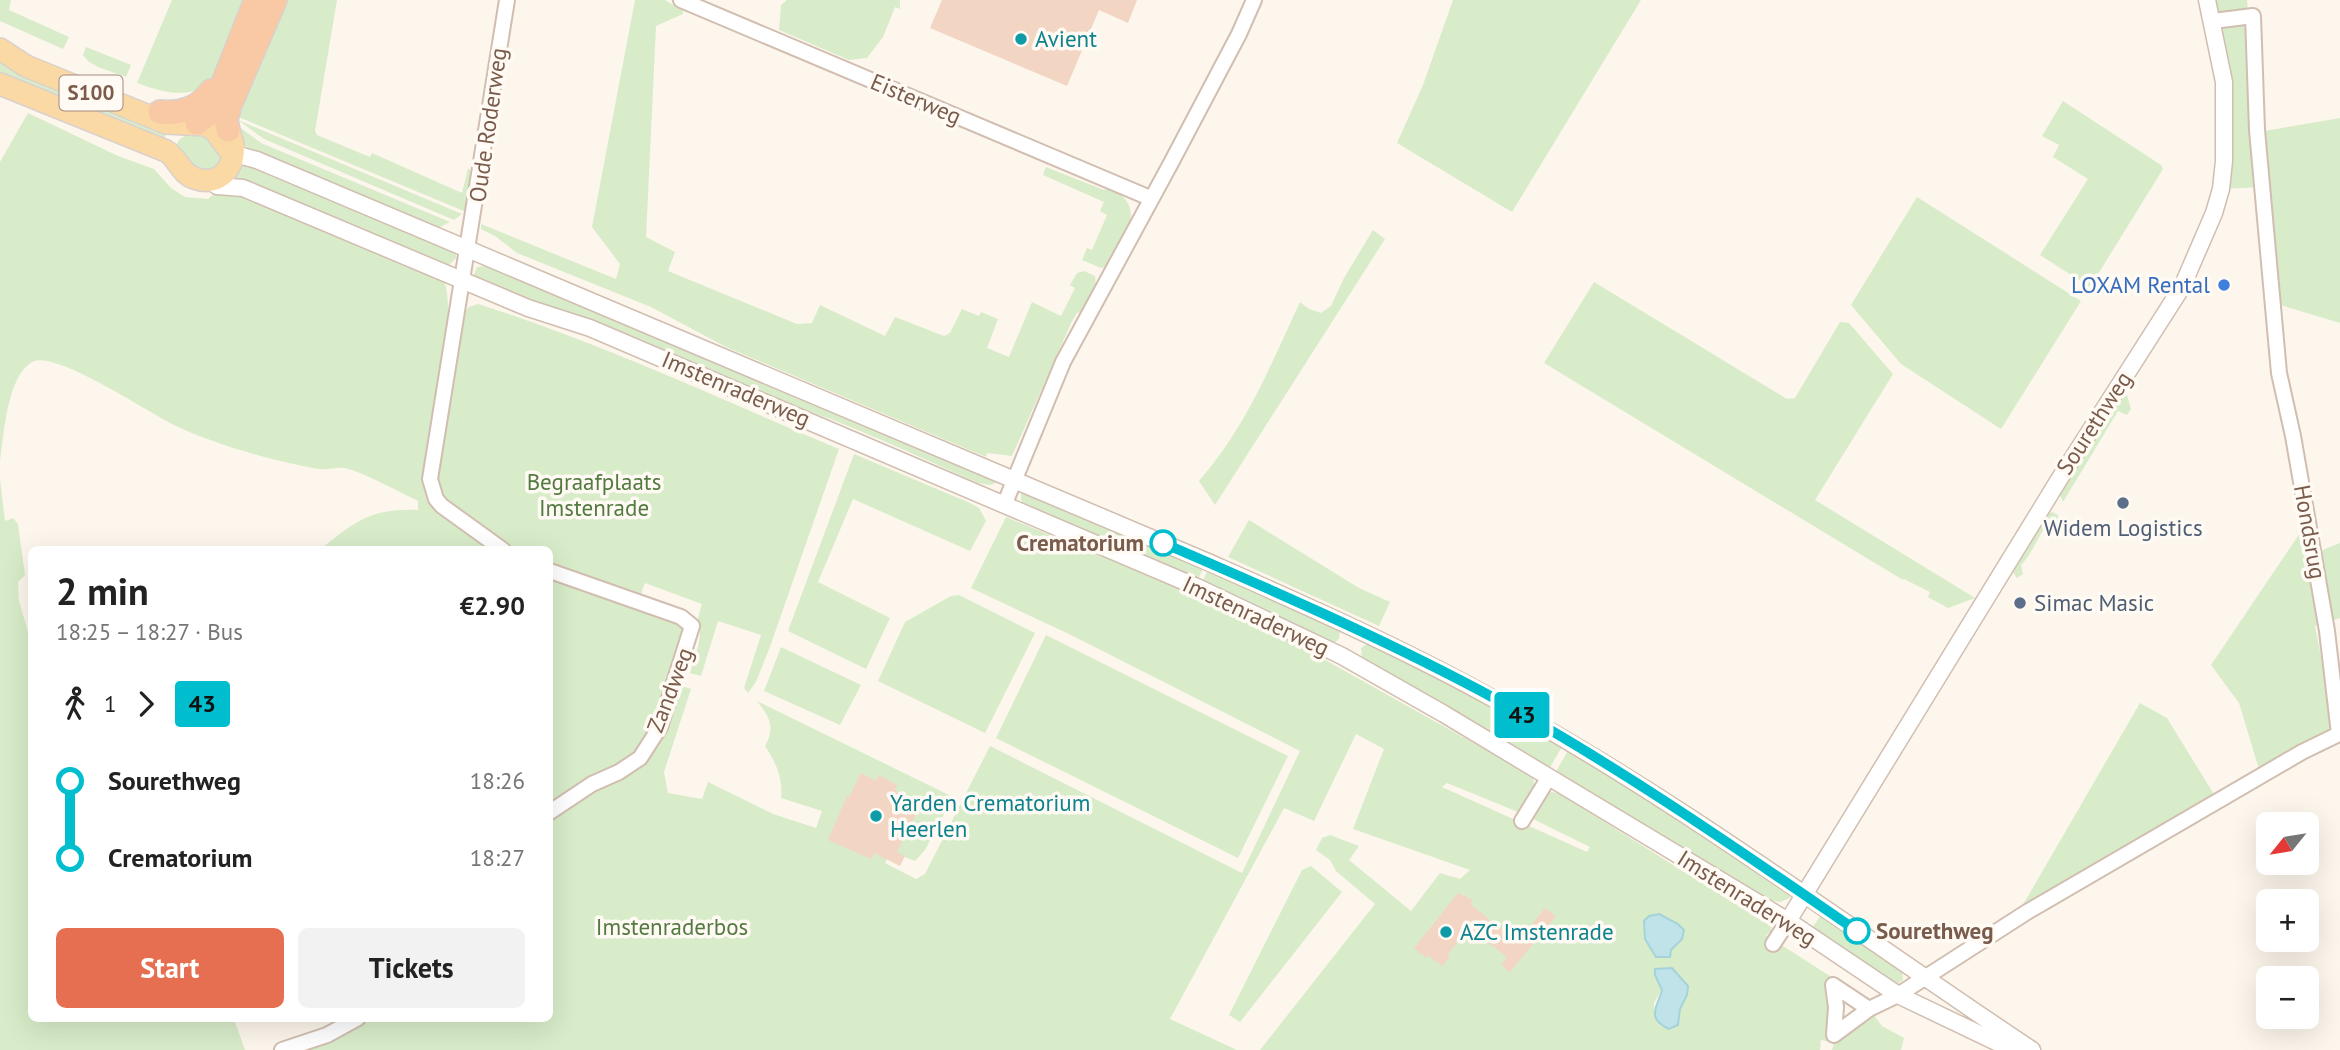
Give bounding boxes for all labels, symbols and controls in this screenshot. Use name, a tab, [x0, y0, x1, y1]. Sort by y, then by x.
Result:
place label: Avient	[1035, 24, 1097, 53]
marker: Avient	[1013, 31, 1029, 47]
street label: Oude Roderweg	[462, 46, 513, 204]
street label: Eisterweg	[866, 67, 966, 131]
road number: S100	[60, 76, 122, 110]
place label: LOXAM Rental	[2071, 270, 2210, 299]
marker: LOXAM Rental	[2216, 277, 2232, 293]
street label: Imstenraderweg	[658, 344, 815, 433]
street label: Sourethweg	[2049, 366, 2138, 480]
park label: Begraafplaats Imstenrade	[527, 467, 661, 522]
street label: Hondsrug	[2288, 483, 2333, 581]
marker: Widem Logistics	[2115, 495, 2131, 511]
place label: Widem Logistics	[2043, 513, 2203, 542]
place label: Crematorium	[1016, 528, 1144, 557]
marker: Crematorium	[1150, 530, 1176, 556]
text: 2 min	[56, 566, 149, 615]
street label: Imstenraderweg	[1178, 569, 1334, 662]
place label: Simac Masic	[2034, 588, 2154, 617]
text: €2.90	[460, 589, 525, 622]
marker: Simac Masic	[2012, 595, 2028, 611]
text: 18:25 – 18:27 · Bus	[56, 617, 243, 646]
street label: Zandweg	[640, 643, 699, 736]
icon: walk	[56, 685, 94, 723]
icon: forward	[127, 685, 165, 723]
text: 43	[189, 688, 216, 719]
text: 1	[104, 689, 117, 718]
line badge: 43	[1490, 692, 1554, 738]
text: 43	[1508, 699, 1536, 730]
text: Sourethweg	[108, 764, 241, 797]
text: 18:26	[470, 766, 525, 795]
place label: Yarden Crematorium Heerlen	[890, 788, 1090, 843]
marker: Yarden Crematorium Heerlen	[868, 808, 884, 824]
north arrow	[2256, 812, 2319, 875]
map controls	[2256, 812, 2319, 1029]
text: Crematorium	[108, 841, 252, 874]
text: 18:27	[470, 843, 525, 872]
street label: Imstenraderweg	[1672, 843, 1822, 952]
button: +	[2256, 889, 2319, 952]
park label: Imstenraderbos	[596, 912, 748, 941]
place label: Sourethweg	[1876, 916, 1994, 945]
place label: AZC Imstenrade	[1460, 917, 1614, 946]
marker: Sourethweg	[1844, 918, 1870, 944]
marker: AZC Imstenrade	[1438, 924, 1454, 940]
button: Start	[56, 928, 284, 1008]
button: Tickets	[298, 928, 525, 1008]
button: −	[2256, 966, 2319, 1029]

